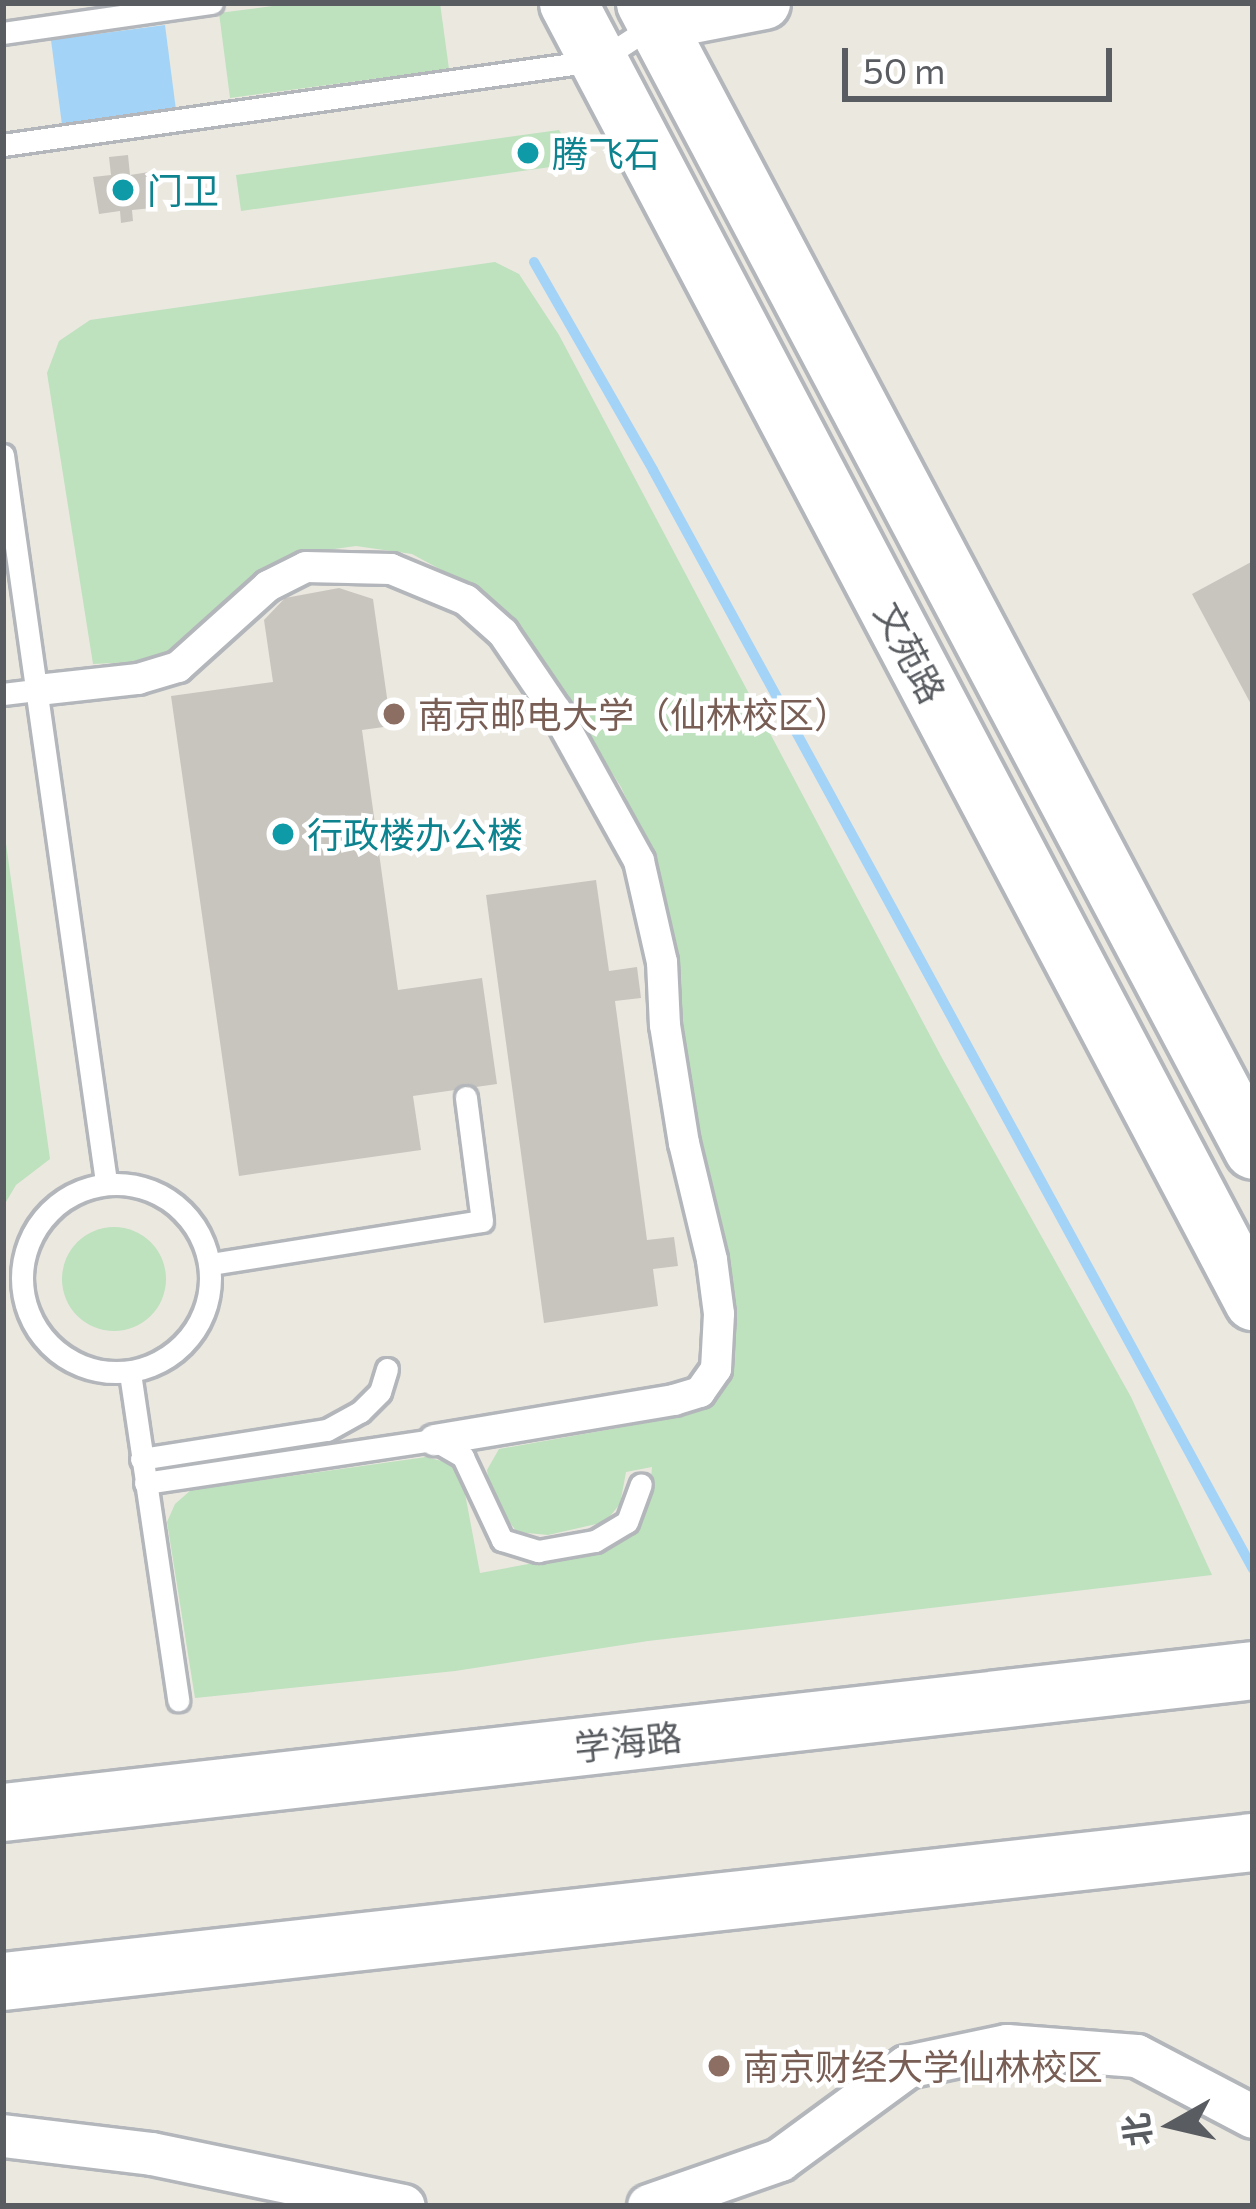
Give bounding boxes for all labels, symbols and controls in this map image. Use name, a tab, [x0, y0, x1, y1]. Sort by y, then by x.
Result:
scale bar	[848, 24, 1118, 98]
text: 50 m	[863, 47, 945, 91]
place label: 腾飞石	[552, 131, 660, 175]
marker: 腾飞石	[515, 140, 541, 166]
place label: 门卫	[147, 168, 219, 212]
marker: 门卫	[110, 177, 136, 203]
street label: 文苑路	[867, 594, 955, 710]
place label: 南京邮电大学（仙林校区）	[418, 692, 850, 736]
marker: 南京邮电大学（仙林校区）	[381, 701, 407, 727]
place label: 行政楼办公楼	[307, 812, 523, 856]
marker: 行政楼办公楼	[270, 821, 296, 847]
street label: 学海路	[572, 1714, 684, 1768]
place label: 南京财经大学仙林校区	[743, 2044, 1103, 2088]
marker: 南京财经大学仙林校区	[706, 2053, 732, 2079]
north arrow	[1112, 2065, 1232, 2185]
text: 北	[1113, 2111, 1158, 2149]

